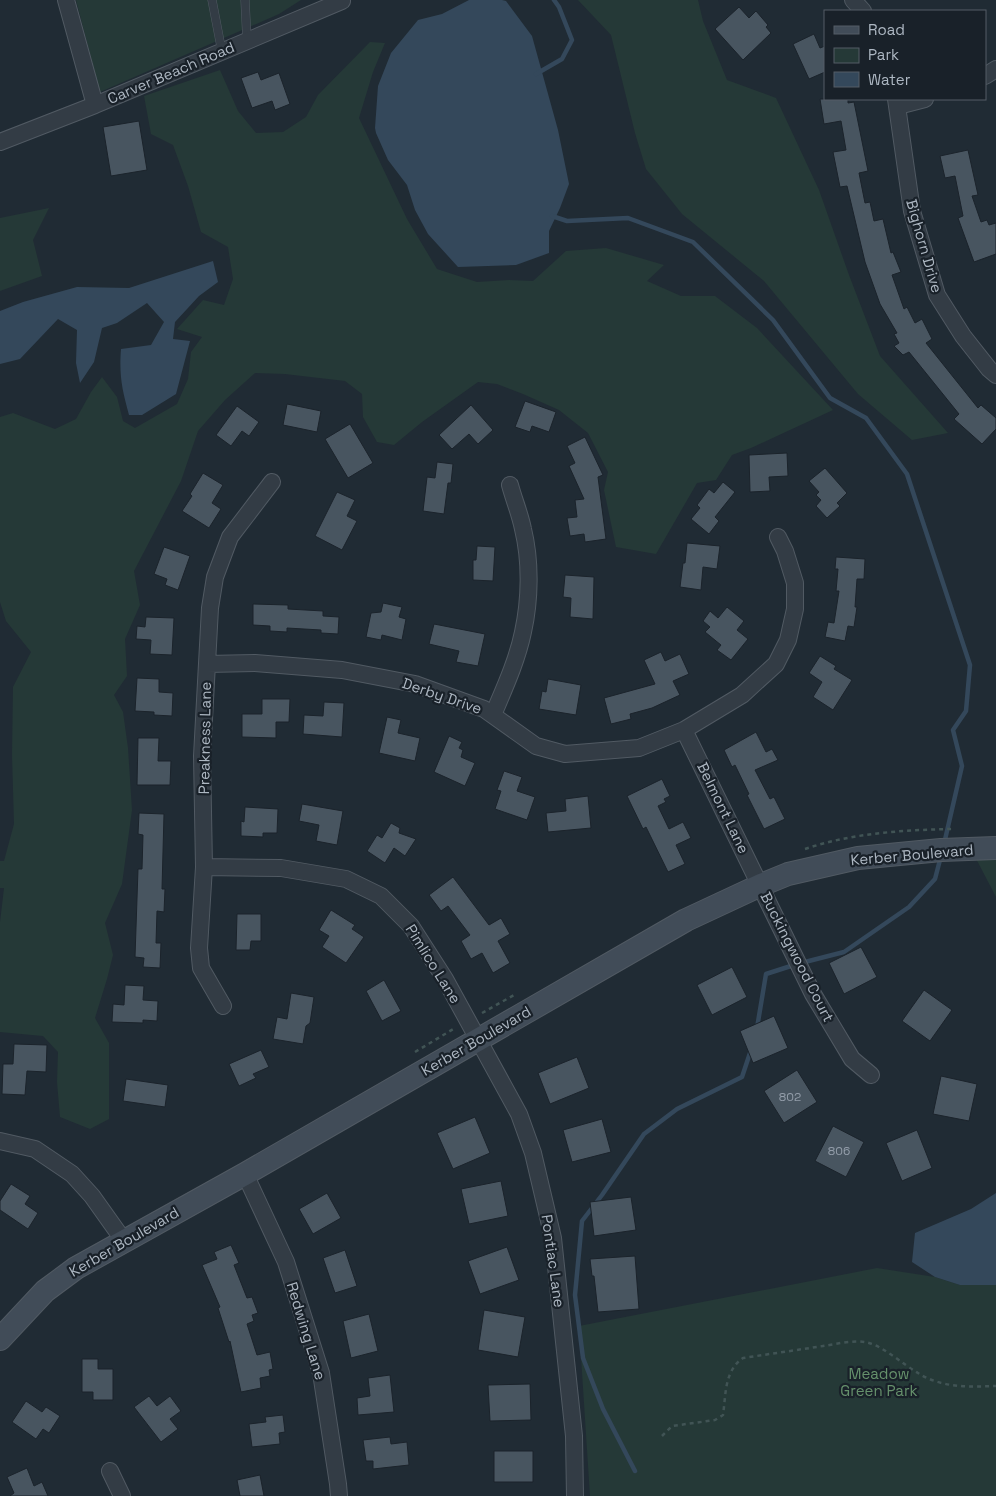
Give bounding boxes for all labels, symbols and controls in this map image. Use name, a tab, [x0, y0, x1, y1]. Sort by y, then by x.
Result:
legend	[824, 10, 986, 100]
text: Road	[868, 20, 905, 39]
street label: Carver Beach Road	[104, 37, 237, 108]
text: Park	[868, 45, 899, 64]
text: Water	[868, 70, 911, 89]
street label: Bighorn Drive	[902, 197, 947, 295]
street label: Derby Drive	[400, 673, 485, 718]
street label: Preakness Lane	[194, 681, 215, 794]
street label: Belmont Lane	[693, 759, 754, 857]
street label: Kerber Boulevard	[850, 840, 974, 869]
street label: Buckingwood Court	[756, 889, 838, 1025]
street label: Pimlico Lane	[402, 921, 465, 1007]
street label: Kerber Boulevard	[417, 1001, 534, 1080]
house number: 802	[779, 1089, 801, 1105]
house number: 806	[828, 1143, 850, 1159]
street label: Kerber Boulevard	[65, 1202, 182, 1281]
street label: Pontiac Lane	[538, 1213, 569, 1309]
street label: Redwing Lane	[283, 1280, 330, 1382]
park label: Meadow Green Park	[840, 1364, 918, 1400]

